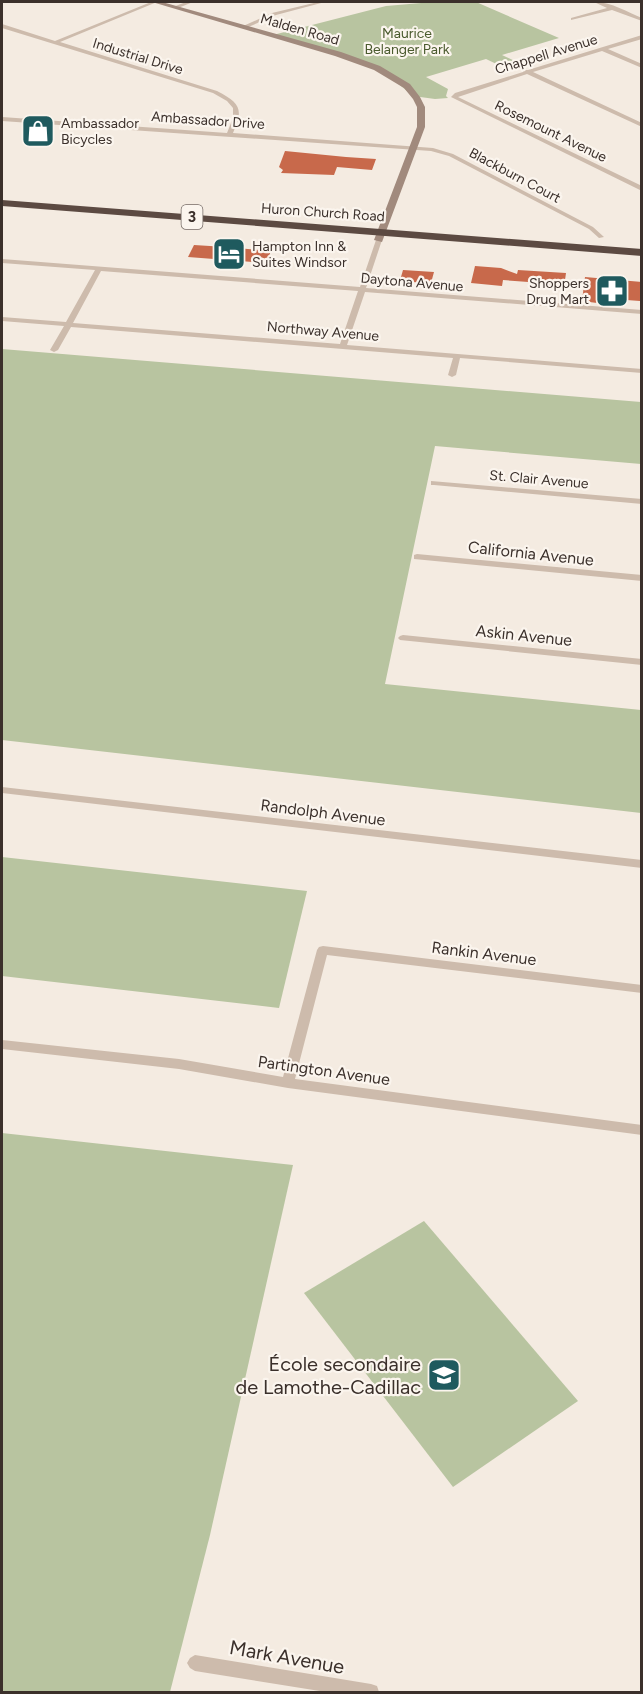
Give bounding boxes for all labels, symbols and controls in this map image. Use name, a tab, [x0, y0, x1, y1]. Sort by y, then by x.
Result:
street label: Malden Road	[258, 10, 341, 49]
park label: Maurice Belanger Park	[365, 25, 450, 58]
street label: Chappell Avenue	[493, 31, 600, 78]
street label: Industrial Drive	[91, 35, 185, 78]
street label: Rosemount Avenue	[492, 97, 610, 166]
street label: Ambassador Drive	[151, 108, 266, 133]
shop icon: Ambassador Bicycles	[20, 113, 56, 149]
place label: Ambassador Bicycles	[61, 115, 139, 148]
street label: Blackburn Court	[466, 144, 563, 207]
street label: Huron Church Road	[261, 200, 385, 225]
road number: 3	[182, 205, 202, 229]
hotel icon: Hampton Inn & Suites Windsor	[211, 236, 247, 272]
place label: Hampton Inn & Suites Windsor	[252, 238, 347, 271]
street label: Daytona Avenue	[360, 270, 464, 295]
pharmacy icon: Shoppers Drug Mart	[594, 273, 630, 309]
place label: Shoppers Drug Mart	[526, 275, 589, 308]
street label: Northway Avenue	[266, 318, 380, 345]
street label: St. Clair Avenue	[489, 467, 590, 492]
street label: California Avenue	[467, 537, 595, 570]
street label: Askin Avenue	[475, 621, 573, 650]
street label: Randolph Avenue	[259, 795, 387, 830]
street label: Rankin Avenue	[430, 938, 538, 969]
street label: Partington Avenue	[257, 1052, 391, 1089]
place label: École secondaire de Lamothe-Cadillac	[235, 1352, 421, 1399]
school or university icon: École secondaire de Lamothe-Cadillac	[426, 1357, 462, 1393]
street label: Mark Avenue	[228, 1635, 346, 1679]

